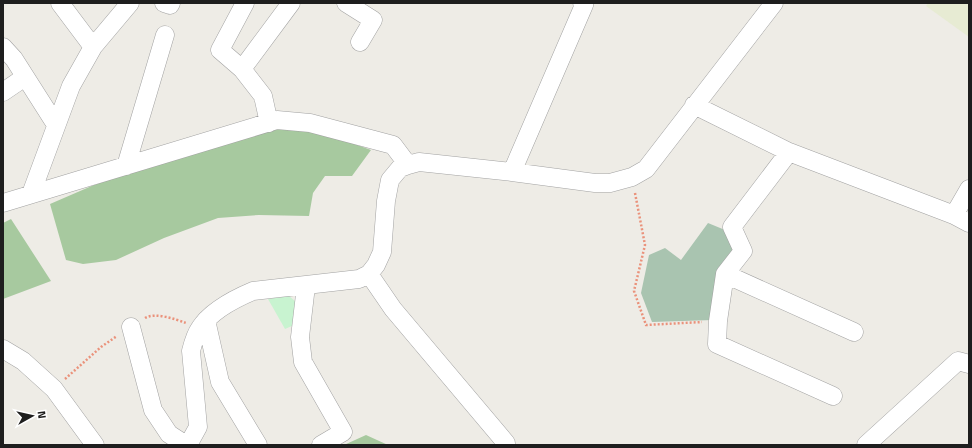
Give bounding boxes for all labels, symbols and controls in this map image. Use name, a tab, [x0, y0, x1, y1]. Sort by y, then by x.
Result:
north arrow	[12, 396, 52, 436]
text: N	[33, 410, 50, 419]

